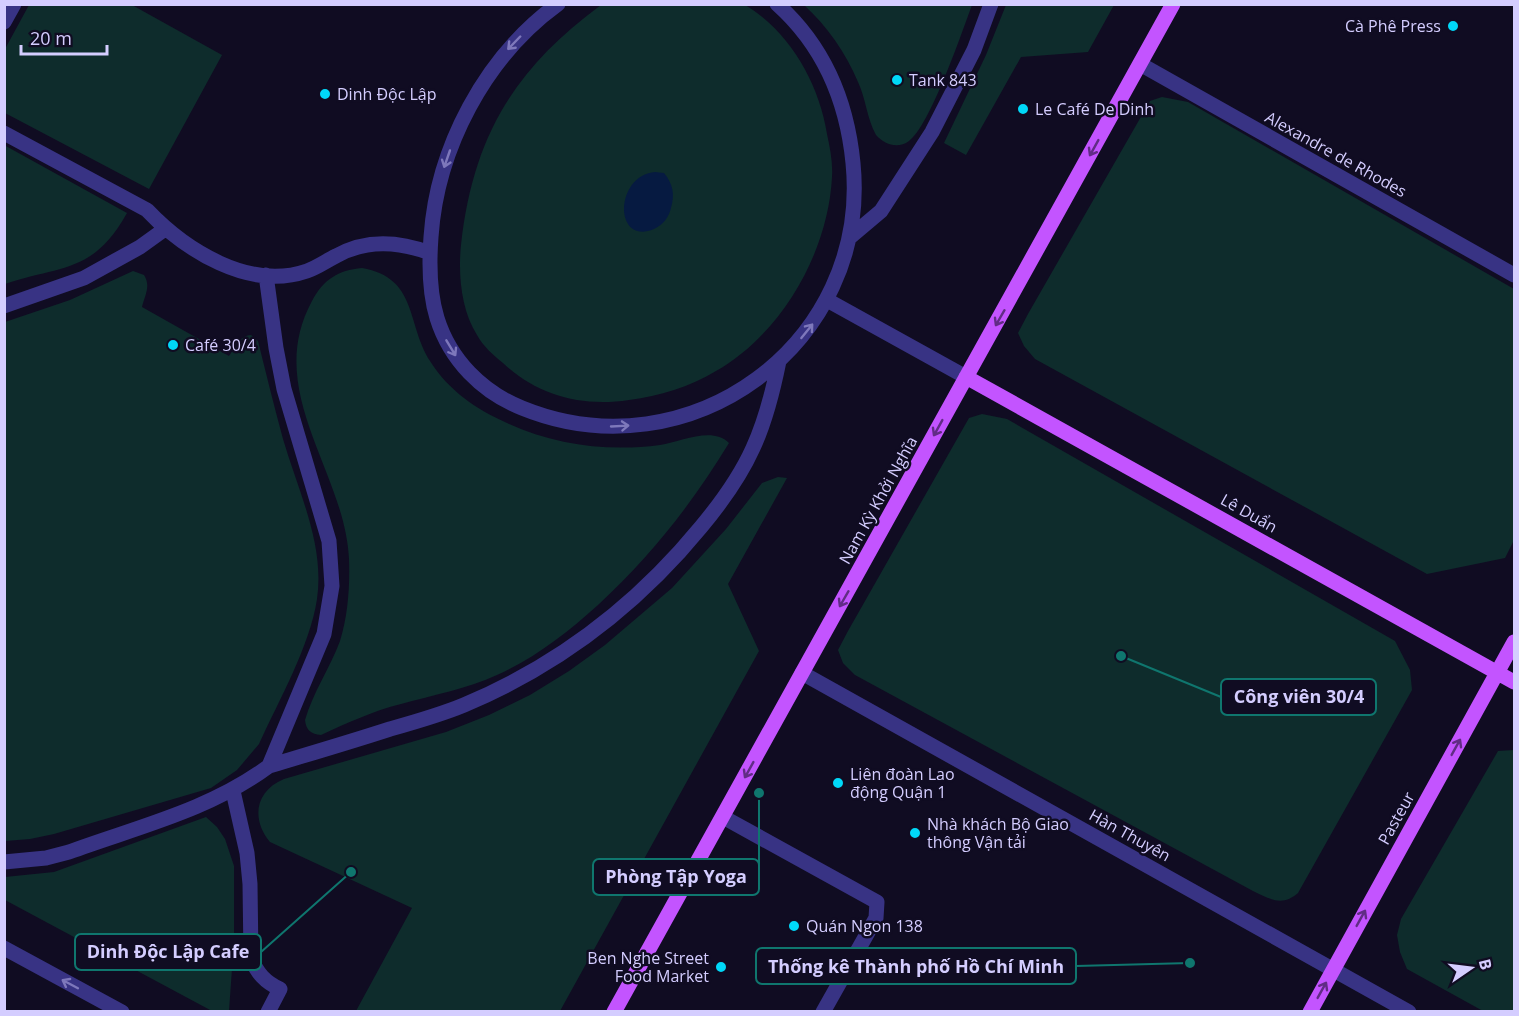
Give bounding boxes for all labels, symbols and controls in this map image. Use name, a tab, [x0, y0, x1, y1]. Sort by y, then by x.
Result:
place label: Cà Phê Press	[1345, 15, 1441, 37]
scale bar	[21, 18, 106, 56]
marker: Cà Phê Press	[1446, 19, 1460, 33]
text: 20 m	[30, 26, 72, 50]
one-way arrow	[507, 36, 522, 51]
place label: Tank 843	[909, 69, 977, 91]
marker: Tank 843	[890, 73, 904, 87]
place label: Dinh Độc Lập	[337, 83, 437, 105]
marker: Dinh Độc Lập	[318, 87, 332, 101]
place label: Le Café De Dinh	[1035, 98, 1154, 120]
marker: Le Café De Dinh	[1016, 102, 1030, 116]
street label: Alexandre de Rhodes	[1261, 106, 1411, 202]
one-way arrow	[1088, 138, 1099, 156]
one-way arrow	[440, 149, 451, 168]
one-way arrow	[993, 309, 1005, 326]
one-way arrow	[800, 323, 813, 339]
place label: Café 30/4	[185, 334, 256, 356]
marker: Café 30/4	[166, 338, 180, 352]
one-way arrow	[446, 339, 458, 356]
one-way arrow	[932, 419, 943, 437]
one-way arrow	[609, 420, 629, 431]
street label: Nam Kỳ Khởi Nghĩa	[834, 432, 922, 568]
street label: Lê Duẩn	[1217, 488, 1281, 538]
one-way arrow	[838, 590, 849, 608]
callout: Công viên 30/4	[1221, 679, 1376, 715]
text: Công viên 30/4	[1234, 684, 1364, 708]
one-way arrow	[1451, 739, 1462, 757]
one-way arrow	[742, 761, 754, 778]
place label: Liên đoàn Lao động Quận 1	[850, 763, 955, 803]
marker: Liên đoàn Lao động Quận 1	[831, 776, 845, 790]
street label: Pasteur	[1373, 787, 1420, 848]
street label: Hàn Thuyên	[1085, 804, 1175, 866]
place label: Nhà khách Bộ Giao thông Vận tải	[927, 813, 1069, 853]
marker: Nhà khách Bộ Giao thông Vận tải	[908, 826, 922, 840]
callout: Phòng Tập Yoga	[593, 859, 759, 895]
text: Phòng Tập Yoga	[605, 864, 747, 888]
one-way arrow	[1355, 910, 1367, 927]
place label: Quán Ngon 138	[806, 915, 923, 937]
marker: Quán Ngon 138	[787, 919, 801, 933]
callout: Dinh Độc Lập Cafe	[75, 934, 261, 970]
north arrow	[1441, 938, 1501, 998]
text: Dinh Độc Lập Cafe	[87, 939, 249, 963]
place label: Ben Nghe Street Food Market	[587, 947, 709, 987]
callout: Thống kê Thành phố Hồ Chí Minh	[756, 948, 1076, 984]
text: Thống kê Thành phố Hồ Chí Minh	[768, 954, 1064, 978]
text: B	[1474, 956, 1498, 972]
marker: Ben Nghe Street Food Market	[714, 960, 728, 974]
one-way arrow	[62, 978, 79, 990]
one-way arrow	[1317, 982, 1328, 1000]

